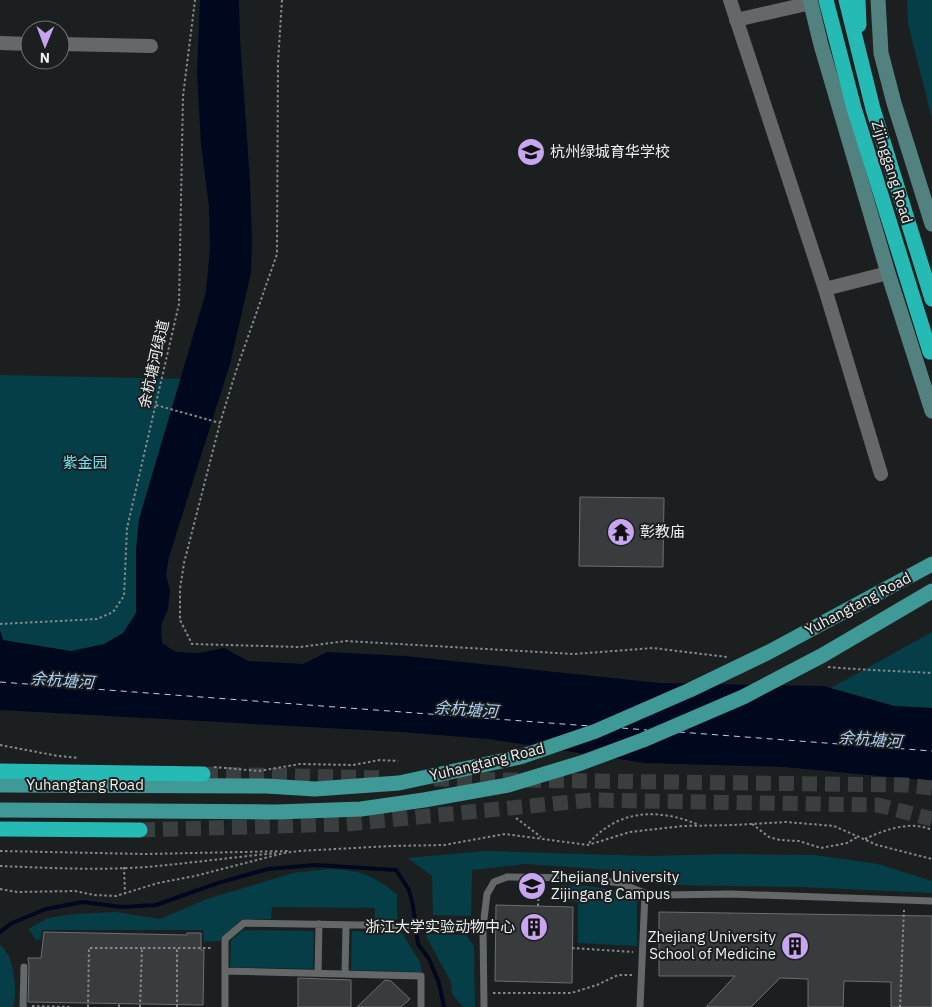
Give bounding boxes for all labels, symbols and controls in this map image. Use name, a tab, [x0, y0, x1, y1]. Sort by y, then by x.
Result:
north arrow	[20, 20, 70, 70]
text: N	[40, 49, 50, 67]
street label: Zijinggang Road	[868, 118, 917, 226]
school or university icon: 杭州绿城育华学校	[516, 137, 546, 167]
place label: 杭州绿城育华学校	[550, 142, 670, 161]
street label: 余杭塘河绿道	[134, 318, 173, 410]
park label: 紫金园	[62, 453, 108, 472]
temple icon: 彰教庙	[606, 517, 636, 547]
place label: 彰教庙	[640, 522, 685, 541]
street label: Yuhangtang Road	[801, 568, 914, 640]
water label: 余杭塘河	[29, 668, 98, 692]
water label: 余杭塘河	[433, 697, 502, 721]
water label: 余杭塘河	[837, 727, 906, 751]
street label: Yuhangtang Road	[427, 738, 546, 785]
street label: Yuhangtang Road	[26, 775, 144, 794]
place label: Zhejiang University Zijingang Campus	[551, 867, 680, 903]
school or university icon: Zhejiang University Zijingang Campus	[517, 871, 547, 901]
building icon: 浙江大学实验动物中心	[519, 912, 549, 942]
place label: 浙江大学实验动物中心	[365, 917, 515, 936]
place label: Zhejiang University School of Medicine	[648, 927, 777, 963]
building icon: Zhejiang University School of Medicine	[780, 931, 810, 961]

